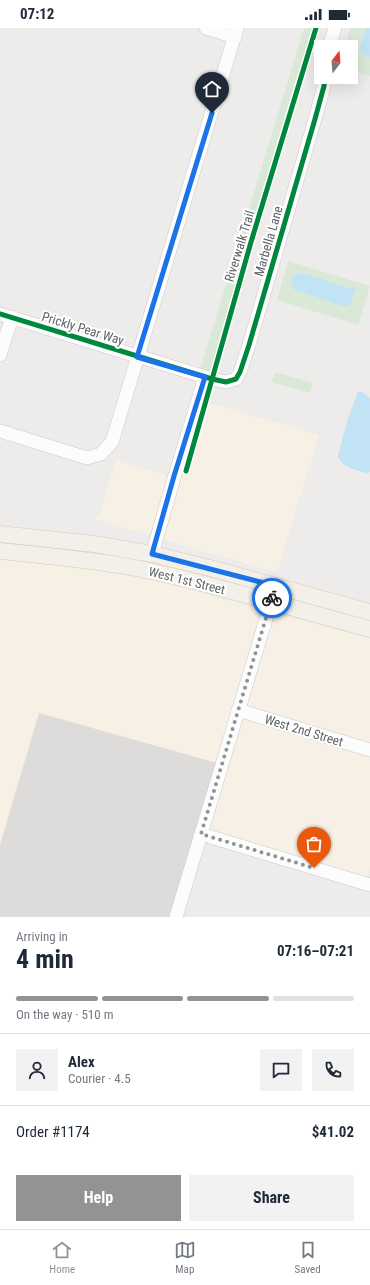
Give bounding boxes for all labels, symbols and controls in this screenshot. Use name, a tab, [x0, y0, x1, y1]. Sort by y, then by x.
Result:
text: 07:12	[20, 5, 54, 23]
north arrow	[314, 40, 358, 84]
map controls	[314, 40, 358, 84]
pin	[195, 72, 229, 113]
icon: home	[201, 78, 223, 100]
street label: Marbella Lane	[251, 204, 286, 278]
street label: Riverwalk Trail	[221, 209, 257, 284]
street label: Prickly Pear Way	[40, 309, 126, 348]
street label: West 1st Street	[147, 564, 227, 597]
courier	[252, 578, 292, 618]
icon: bike	[261, 587, 283, 609]
street label: West 2nd Street	[263, 711, 345, 750]
pin	[297, 827, 331, 868]
icon: bag	[303, 833, 325, 855]
text: Arriving in	[16, 929, 68, 944]
text: 07:16–07:21	[277, 942, 354, 960]
text: 4 min	[16, 944, 74, 974]
text: On the way · 510 m	[16, 1007, 113, 1022]
button: person	[16, 1049, 58, 1091]
button: chat	[260, 1049, 302, 1091]
button: phone	[312, 1049, 354, 1091]
text: Alex	[68, 1053, 95, 1071]
text: Courier · 4.5	[68, 1071, 131, 1086]
text: Order #1174	[16, 1123, 90, 1141]
text: $41.02	[312, 1123, 354, 1141]
button: Help	[16, 1175, 181, 1221]
button: Share	[189, 1175, 354, 1221]
tab: Home	[49, 1239, 75, 1276]
tab: Map	[174, 1239, 196, 1276]
tab: Saved	[295, 1239, 321, 1276]

